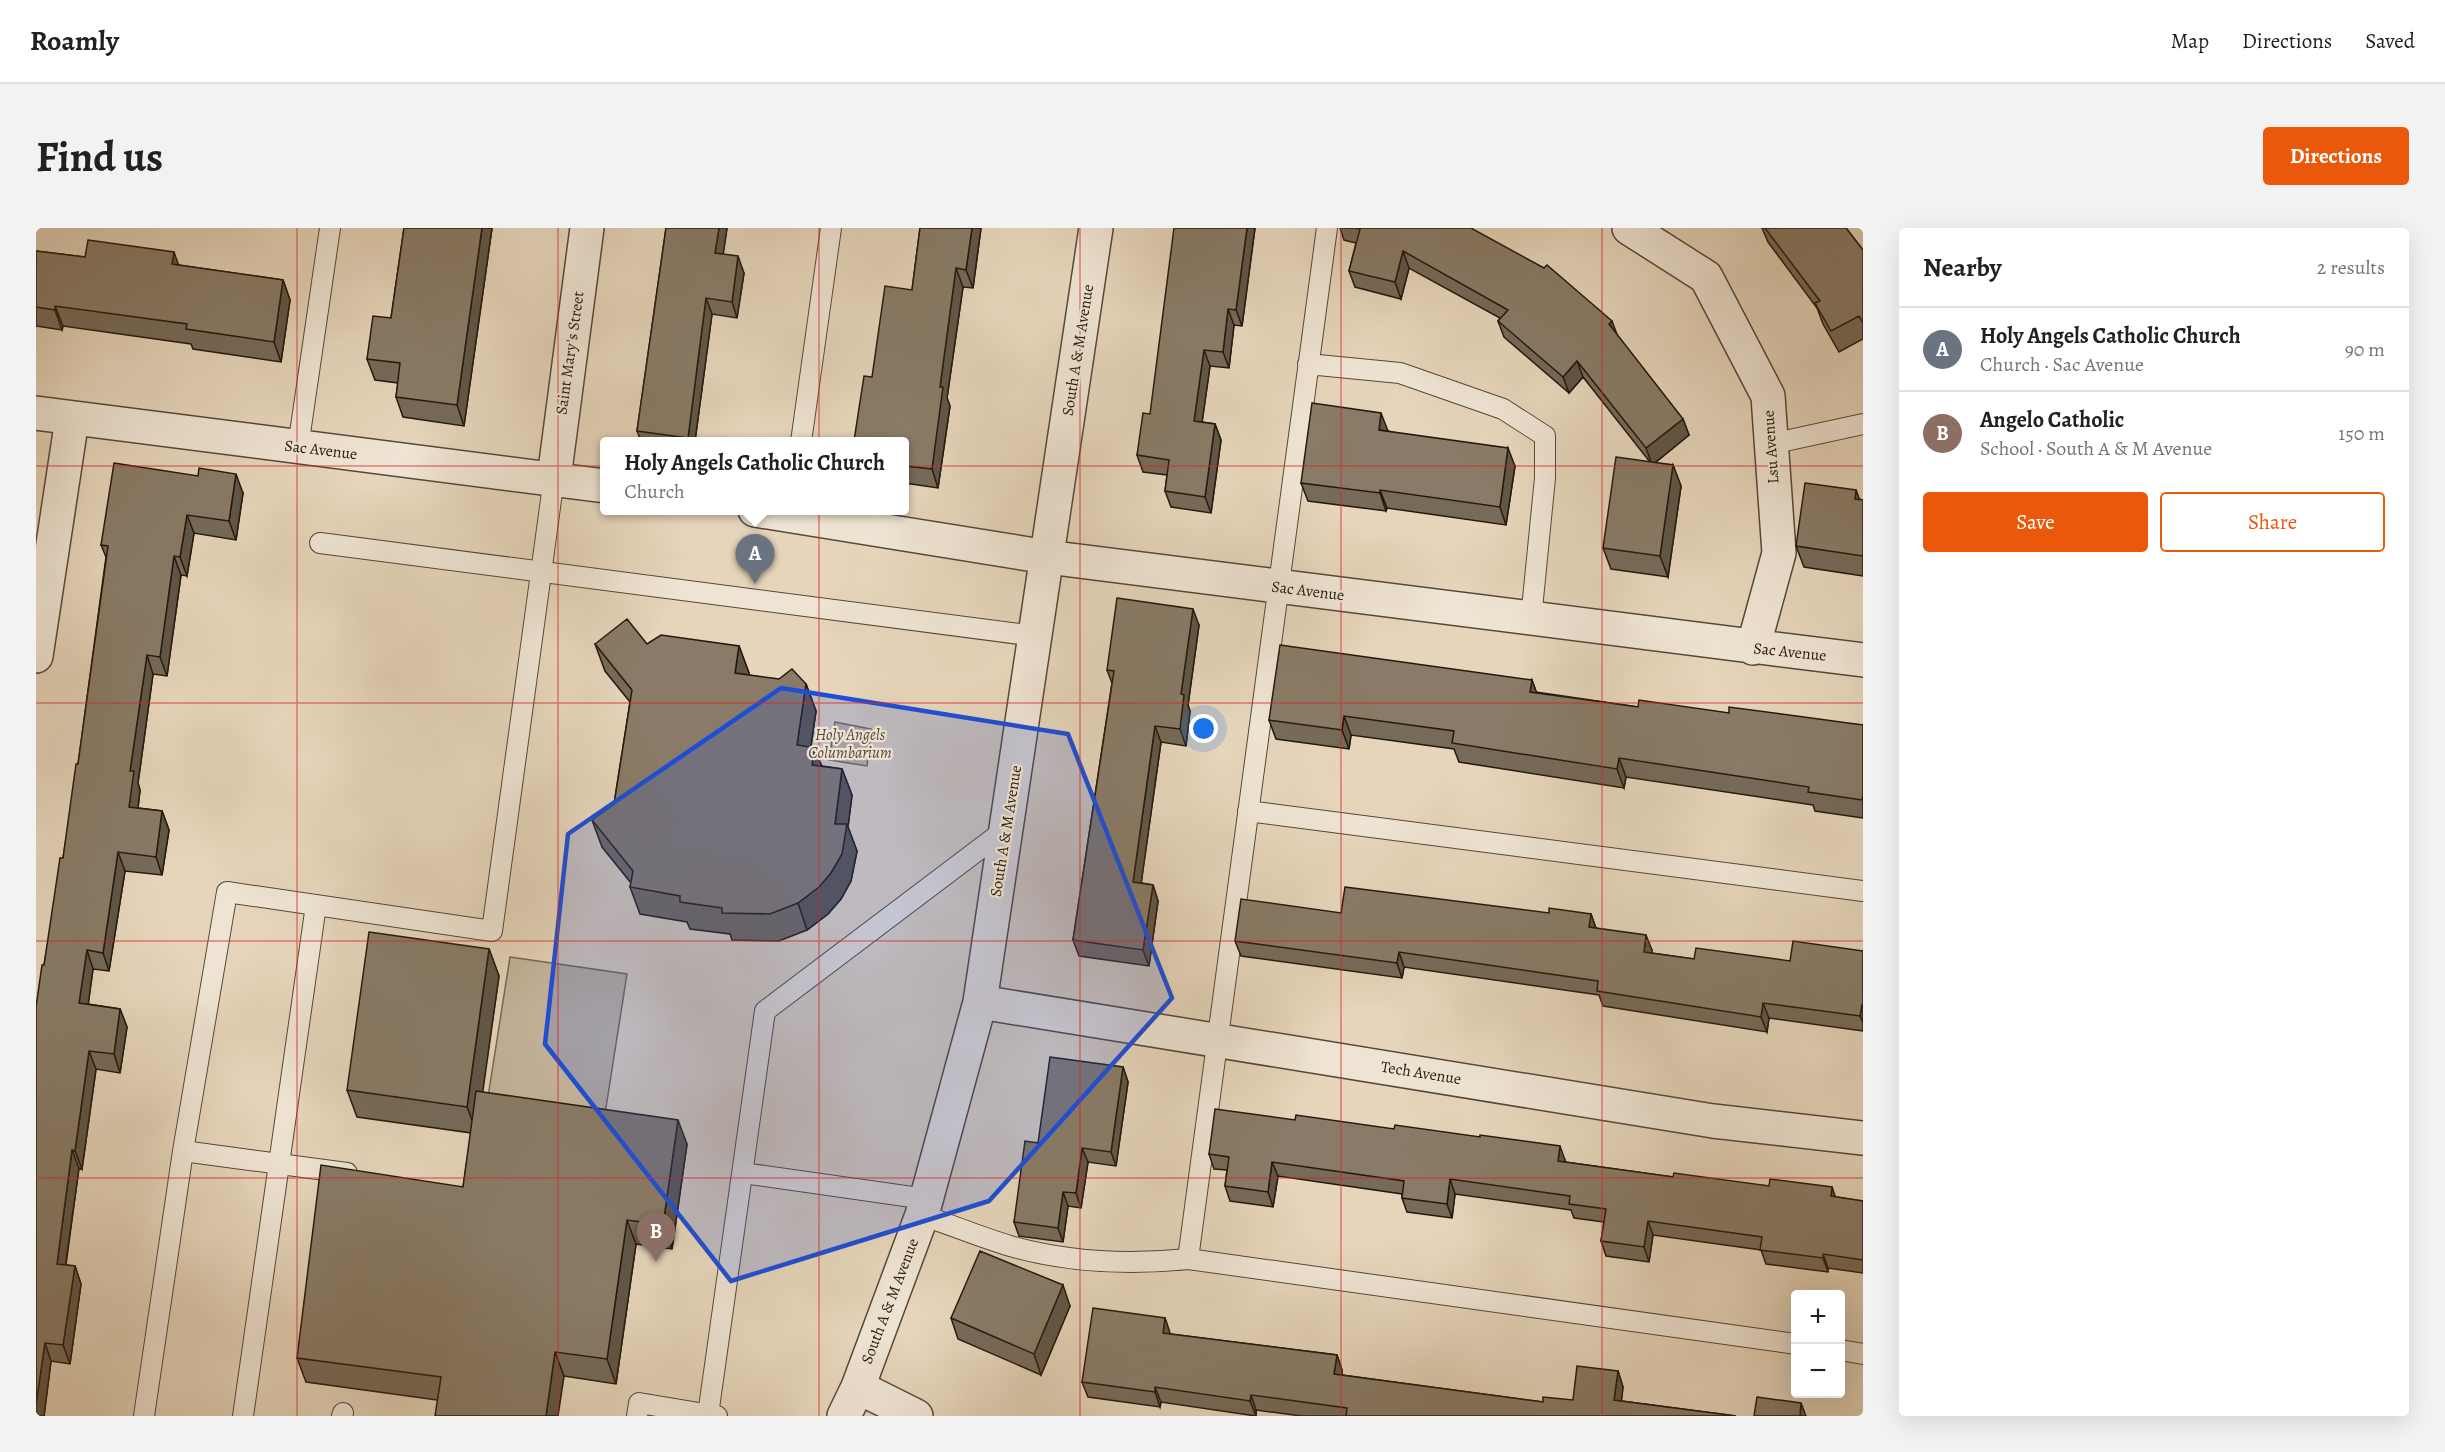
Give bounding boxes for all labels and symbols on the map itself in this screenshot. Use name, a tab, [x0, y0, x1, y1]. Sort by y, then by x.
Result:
street label: South A & M Avenue	[1057, 283, 1099, 417]
street label: Saint Mary's Street	[550, 290, 590, 416]
street label: Lsu Avenue	[1757, 409, 1785, 485]
street label: Sac Avenue	[283, 435, 359, 465]
pin: A	[736, 534, 774, 584]
street label: Sac Avenue	[1270, 576, 1346, 606]
street label: Sac Avenue	[1752, 637, 1828, 667]
your location	[1189, 714, 1218, 743]
park label: Holy Angels Columbarium	[808, 724, 892, 764]
street label: South A & M Avenue	[985, 764, 1027, 898]
street label: Tech Avenue	[1379, 1056, 1463, 1090]
pin: B	[636, 1212, 676, 1262]
street label: South A & M Avenue	[856, 1235, 924, 1367]

